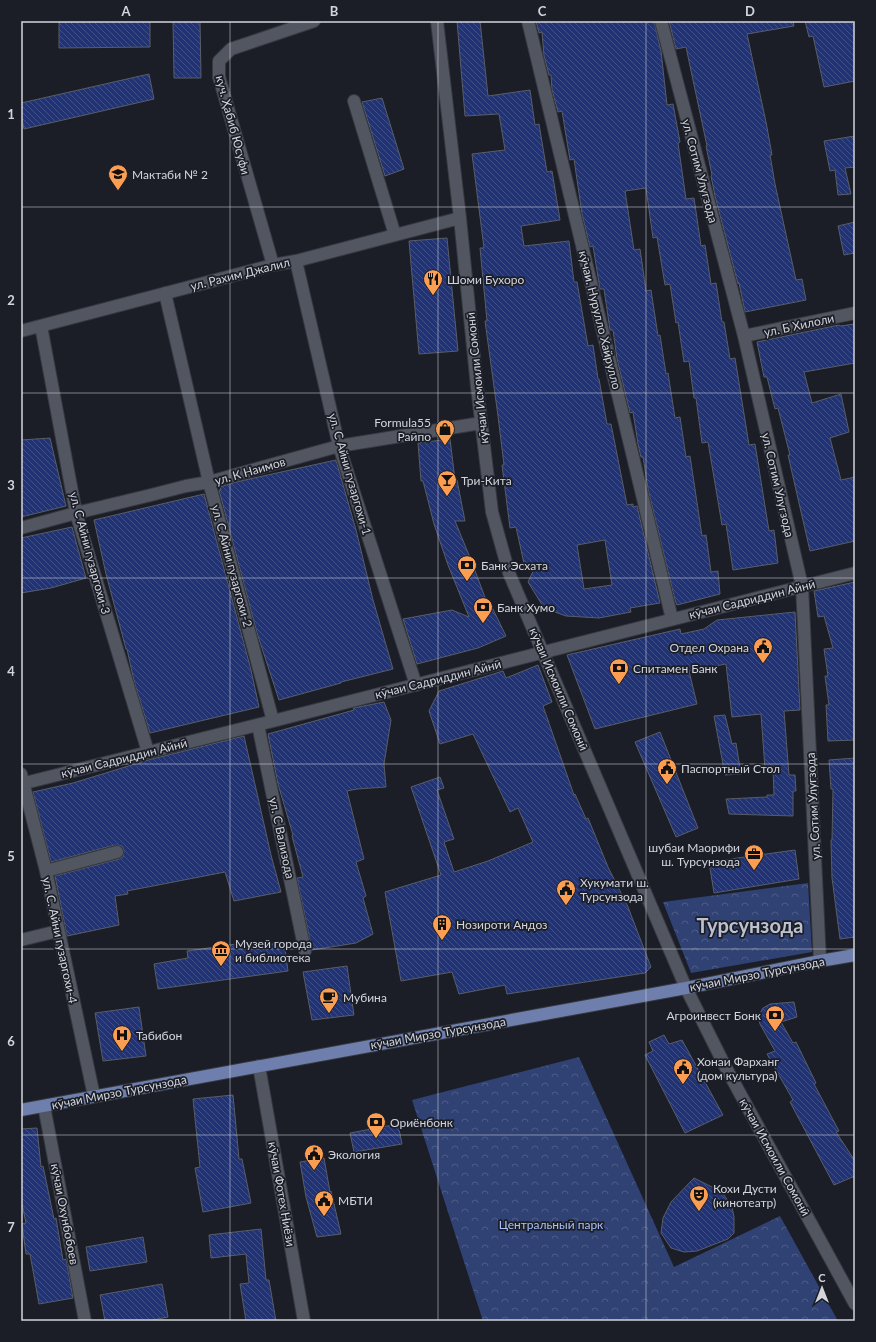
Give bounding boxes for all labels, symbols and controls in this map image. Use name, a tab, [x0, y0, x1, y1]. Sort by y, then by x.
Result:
text: A	[120, 3, 131, 19]
text: B	[330, 3, 339, 19]
text: C	[538, 3, 547, 19]
text: D	[745, 3, 755, 19]
street label: куч. Ҳабиб Юсуфи	[213, 74, 253, 176]
text: 1	[7, 106, 15, 122]
street label: ул. Сотим Улугзода	[679, 117, 721, 225]
school or university icon: Мактаби № 2	[107, 163, 129, 191]
place label: Мактаби № 2	[132, 167, 208, 182]
street label: кӯчаи. Нурулло Хайрулло	[576, 249, 625, 391]
street label: ул. Рахим Джалил	[189, 254, 291, 294]
restaurant icon: Шоми Бухоро	[422, 268, 444, 296]
place label: Шоми Бухоро	[447, 272, 525, 287]
text: 2	[7, 292, 15, 308]
street label: ул. Б Хилоли	[763, 310, 835, 340]
street label: кӯчаи Исмоили Сомонӣ	[463, 311, 491, 444]
street label: ул. С Айни гузаргохи-1	[325, 411, 375, 537]
place label: Formula55 Райпо	[374, 415, 431, 444]
shop icon: Formula55 Райпо	[434, 418, 456, 446]
street label: ул. Сотим Улугзода	[759, 431, 797, 539]
street label: ул. К Наимов	[213, 454, 287, 488]
bar icon: Три-Кита	[436, 469, 458, 497]
place label: Три-Кита	[461, 473, 512, 488]
text: 3	[7, 477, 15, 493]
street label: ул. С Айни гузаргохи-3	[66, 490, 114, 616]
street label: ул. С Айни гузаргохи-2	[208, 503, 256, 629]
bank icon: Банк Эсхата	[456, 554, 478, 582]
place label: Банк Эсхата	[481, 558, 548, 573]
street label: кӯчаи Садриддин Айнӣ	[687, 576, 817, 622]
bank icon: Банк Хумо	[472, 596, 494, 624]
place label: Банк Хумо	[497, 600, 555, 615]
street label: кӯчаи Исмоили Сомонӣ	[526, 625, 592, 753]
public building icon: Отдел Охрана	[752, 636, 774, 664]
place label: Отдел Охрана	[669, 640, 749, 655]
street label: кӯчаи Садриддин Айнӣ	[373, 656, 503, 702]
bank icon: Спитамен Банк	[608, 657, 630, 685]
place label: Спитамен Банк	[633, 661, 718, 676]
text: 4	[7, 663, 15, 679]
street label: кӯчаи Садриддин Айнӣ	[59, 735, 189, 781]
street label: ул. Сотим Улугзода	[803, 752, 823, 860]
public building icon: Паспортный Стол	[656, 757, 678, 785]
place label: Паспортный Стол	[681, 761, 780, 776]
street label: ул. С Вализода	[266, 796, 298, 880]
place label: шубаи Маорифи ш. Турсунзода	[648, 840, 740, 869]
office icon: шубаи Маорифи ш. Турсунзода	[743, 843, 765, 871]
text: 5	[7, 848, 15, 864]
street label: ул. С. Айни гузаргохи-4	[39, 875, 81, 1005]
place label: Хукумати ш. Турсунзода	[580, 875, 649, 904]
public building icon: Хукумати ш. Турсунзода	[555, 878, 577, 906]
building icon: Нозироти Андоз	[431, 913, 453, 941]
district label: Турсунзода	[697, 913, 803, 937]
place label: Нозироти Андоз	[456, 917, 548, 932]
place label: Музей города и библиотека	[235, 936, 312, 965]
museum icon: Музей города и библиотека	[210, 939, 232, 967]
street label: кӯчаи Мирзо Турсунзода	[688, 954, 826, 994]
cafe icon: Мубина	[318, 986, 340, 1014]
place label: Мубина	[343, 990, 387, 1005]
bank icon: Агроинвест Бонк	[764, 1004, 786, 1032]
place label: Агроинвест Бонк	[666, 1008, 762, 1023]
street label: кӯчаи Мирзо Турсунзода	[369, 1014, 507, 1052]
hospital icon: Табибон	[111, 1024, 133, 1052]
place label: Табибон	[136, 1028, 182, 1043]
text: 6	[7, 1033, 15, 1049]
place label: Хонаи Фарханг (дом культура)	[697, 1054, 779, 1083]
public building icon: Хонаи Фарханг (дом культура)	[672, 1057, 694, 1085]
street label: кӯчаи Мирзо Турсунзода	[50, 1072, 188, 1112]
street label: кӯчаи Исмоили Сомонӣ	[736, 1096, 814, 1218]
bank icon: Ориёнбонк	[365, 1111, 387, 1139]
place label: Ориёнбонк	[390, 1115, 454, 1130]
street label: кӯчаи Фотех Ниёзи	[265, 1140, 299, 1248]
public building icon: Экология	[303, 1143, 325, 1171]
place label: Экология	[328, 1147, 380, 1162]
street label: кӯчаи Охунбобоев	[48, 1162, 82, 1266]
place label: Кохи Дусти (кинотеатр)	[713, 1181, 777, 1210]
theatre icon: Кохи Дусти (кинотеатр)	[688, 1184, 710, 1212]
public building icon: МБТИ	[313, 1189, 335, 1217]
place label: МБТИ	[338, 1193, 373, 1208]
park label: Центральный парк	[499, 1217, 604, 1232]
text: 7	[7, 1219, 15, 1235]
north arrow	[802, 1268, 842, 1308]
text: С	[818, 1271, 826, 1284]

